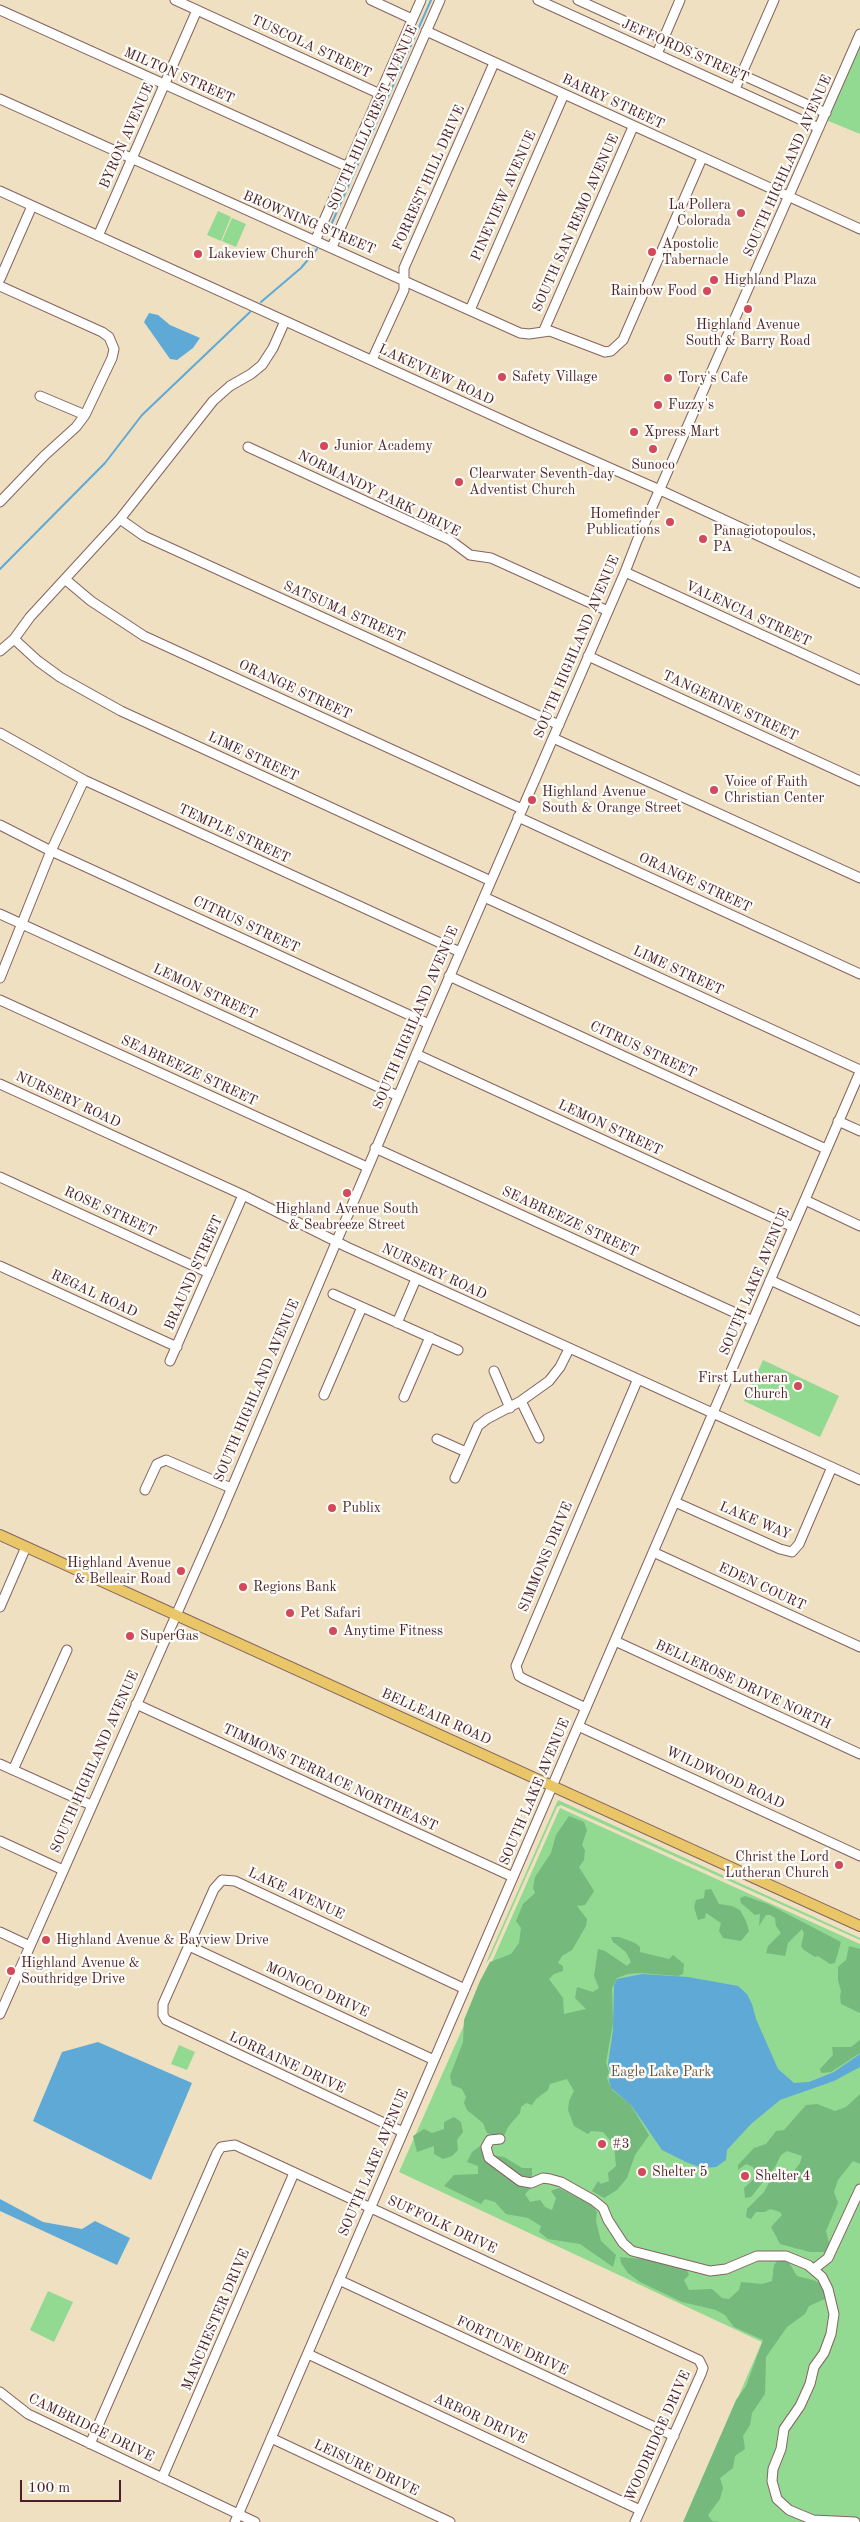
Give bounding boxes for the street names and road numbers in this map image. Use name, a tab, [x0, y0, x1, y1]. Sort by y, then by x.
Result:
street label: TUSCOLA STREET	[248, 12, 374, 82]
street label: JEFFORDS STREET	[619, 15, 751, 87]
street label: SOUTH HILLCREST AVENUE	[324, 23, 422, 213]
street label: MILTON STREET	[121, 44, 237, 108]
street label: BARRY STREET	[559, 71, 667, 133]
street label: SOUTH HIGHLAND AVENUE	[740, 72, 836, 260]
street label: BYRON AVENUE	[96, 80, 158, 192]
street label: FORREST HILL DRIVE	[389, 103, 469, 253]
street label: PINEVIEW AVENUE	[468, 128, 540, 264]
street label: SOUTH SAN REMO AVENUE	[529, 131, 623, 315]
street label: BROWNING STREET	[240, 187, 378, 259]
street label: LAKEVIEW ROAD	[375, 341, 497, 409]
street label: NORMANDY PARK DRIVE	[295, 447, 463, 541]
street label: SOUTH HIGHLAND AVENUE	[531, 553, 623, 741]
street label: VALENCIA STREET	[682, 577, 814, 651]
street label: SATSUMA STREET	[281, 578, 407, 646]
street label: ORANGE STREET	[236, 656, 354, 724]
street label: TANGERINE STREET	[659, 667, 801, 745]
street label: LIME STREET	[205, 729, 301, 785]
street label: TEMPLE STREET	[175, 801, 293, 867]
street label: ORANGE STREET	[636, 849, 754, 917]
street label: CITRUS STREET	[190, 893, 302, 957]
street label: SOUTH HIGHLAND AVENUE	[370, 924, 462, 1112]
street label: LIME STREET	[630, 943, 726, 999]
street label: LEMON STREET	[150, 960, 260, 1024]
street label: CITRUS STREET	[587, 1018, 699, 1082]
street label: SEABREEZE STREET	[118, 1032, 260, 1110]
street label: NURSERY ROAD	[13, 1068, 123, 1132]
street label: LEMON STREET	[555, 1096, 665, 1160]
street label: ROSE STREET	[61, 1183, 159, 1241]
street label: SEABREEZE STREET	[499, 1183, 641, 1261]
street label: SOUTH LAKE AVENUE	[716, 1206, 794, 1358]
street label: BRAUND STREET	[161, 1213, 227, 1333]
street label: NURSERY ROAD	[379, 1240, 489, 1304]
street label: REGAL ROAD	[48, 1267, 140, 1321]
street label: SOUTH HIGHLAND AVENUE	[211, 1297, 303, 1485]
street label: LAKE WAY	[717, 1498, 793, 1544]
street label: SIMMONS DRIVE	[515, 1500, 577, 1614]
street label: EDEN COURT	[716, 1559, 808, 1615]
street label: BELLEROSE DRIVE NORTH	[652, 1637, 834, 1733]
street label: SOUTH HIGHLAND AVENUE	[47, 1668, 143, 1856]
street label: BELLEAIR ROAD	[378, 1685, 494, 1749]
street label: SOUTH LAKE AVENUE	[496, 1716, 574, 1868]
street label: TIMMONS TERRACE NORTHEAST	[220, 1721, 440, 1835]
street label: WILDWOOD ROAD	[663, 1743, 787, 1813]
street label: LAKE AVENUE	[245, 1864, 347, 1924]
street label: MONOCO DRIVE	[263, 1959, 371, 2021]
street label: LORRAINE DRIVE	[226, 2029, 348, 2097]
street label: SOUTH LAKE AVENUE	[335, 2087, 413, 2239]
street label: SUFFOLK DRIVE	[385, 2192, 499, 2258]
street label: MANCHESTER DRIVE	[178, 2247, 254, 2393]
street label: FORTUNE DRIVE	[453, 2313, 571, 2379]
street label: WOODRIDGE DRIVE	[622, 2368, 694, 2504]
street label: CAMBRIDGE DRIVE	[25, 2390, 157, 2466]
street label: ARBOR DRIVE	[431, 2390, 529, 2448]
street label: LEISURE DRIVE	[311, 2436, 421, 2500]

